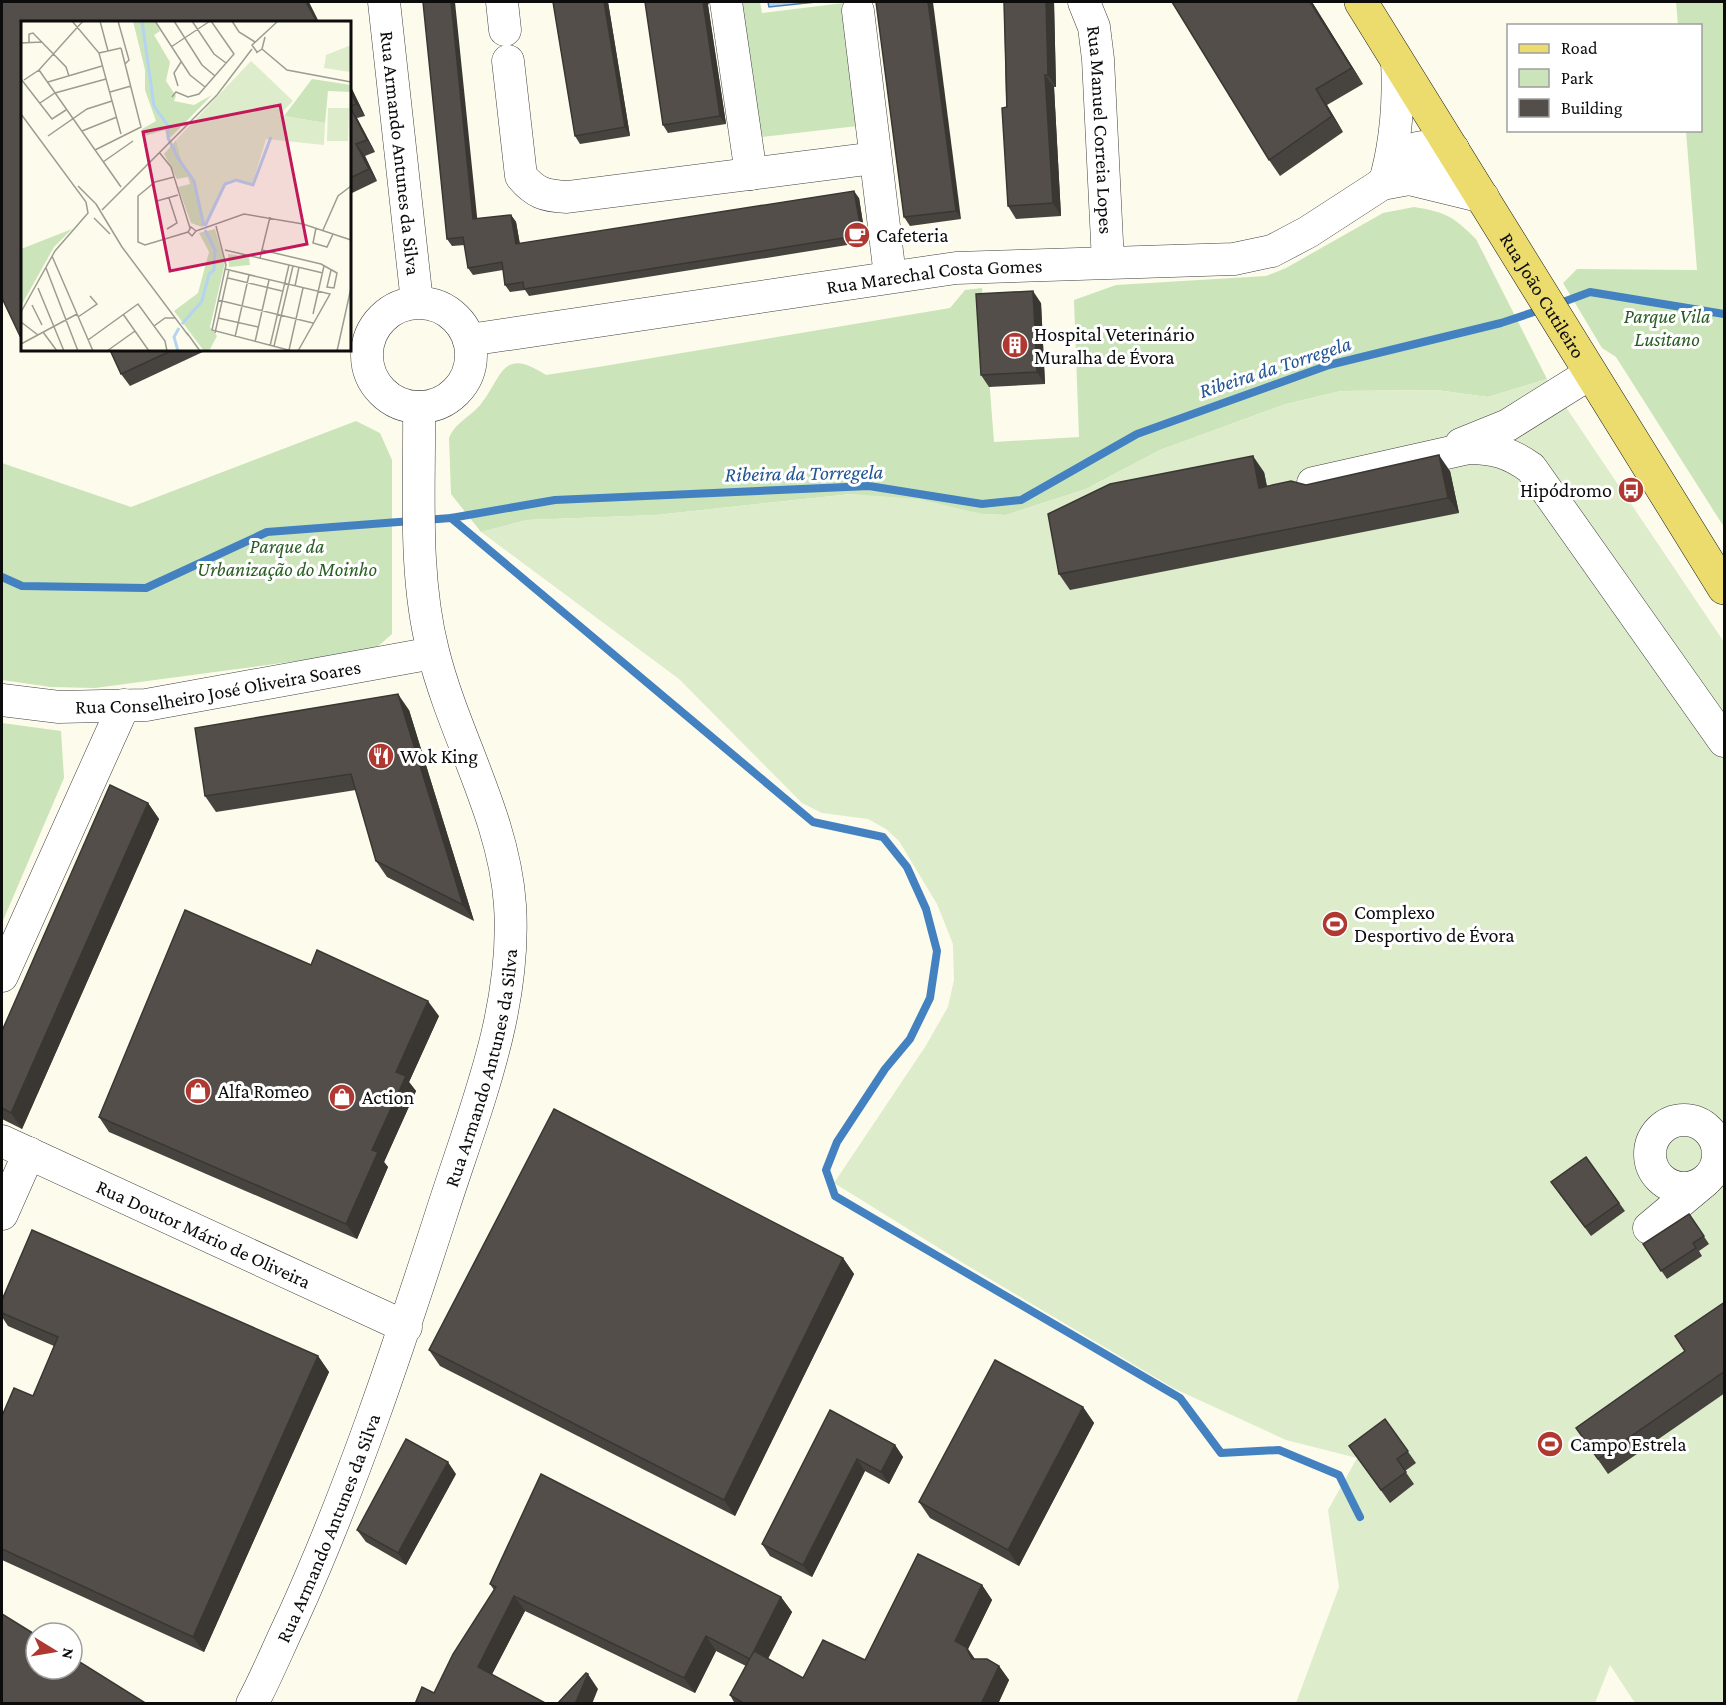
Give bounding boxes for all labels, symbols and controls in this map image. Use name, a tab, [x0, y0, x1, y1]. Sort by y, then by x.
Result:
inset map	[21, 21, 351, 351]
street label: Rua Manuel Correia Lopes	[1083, 24, 1118, 235]
legend	[1507, 24, 1702, 132]
street label: Rua Armando Antunes da Silva	[376, 30, 425, 276]
text: Road	[1561, 38, 1598, 58]
text: Park	[1561, 68, 1593, 88]
text: Building	[1561, 98, 1623, 118]
cafe icon: Cafeteria	[842, 220, 872, 250]
place label: Cafeteria	[876, 224, 948, 246]
street label: Rua João Cutileiro	[1496, 229, 1590, 362]
street label: Rua Marechal Costa Gomes	[825, 254, 1043, 298]
park label: Parque Vila Lusitano	[1624, 305, 1710, 350]
place label: Hospital Veterinário Muralha de Évora	[1034, 323, 1195, 368]
building icon: Hospital Veterinário Muralha de Évora	[1000, 330, 1030, 360]
water label: Ribeira da Torregela	[1196, 331, 1354, 403]
water label: Ribeira da Torregela	[725, 460, 884, 486]
bus stop icon: Hipódromo	[1616, 475, 1646, 505]
place label: Hipódromo	[1520, 479, 1612, 502]
park label: Parque da Urbanização do Moinho	[197, 535, 377, 581]
street label: Rua Conselheiro José Oliveira Soares	[75, 655, 363, 718]
restaurant icon: Wok King	[366, 741, 396, 771]
place label: Wok King	[400, 745, 478, 768]
place label: Complexo Desportivo de Évora	[1354, 901, 1515, 947]
sports icon: Complexo Desportivo de Évora	[1320, 909, 1350, 939]
street label: Rua Armando Antunes da Silva	[440, 948, 521, 1190]
shop icon: Alfa Romeo	[183, 1076, 213, 1106]
place label: Alfa Romeo	[218, 1080, 309, 1102]
shop icon: Action	[327, 1082, 357, 1112]
place label: Action	[362, 1086, 414, 1108]
street label: Rua Doutor Mário de Oliveira	[93, 1175, 314, 1293]
street label: Rua Armando Antunes da Silva	[272, 1410, 384, 1646]
sports icon: Campo Estrela	[1535, 1429, 1565, 1459]
place label: Campo Estrela	[1570, 1433, 1687, 1456]
north arrow	[24, 1621, 84, 1681]
text: N	[59, 1647, 78, 1661]

